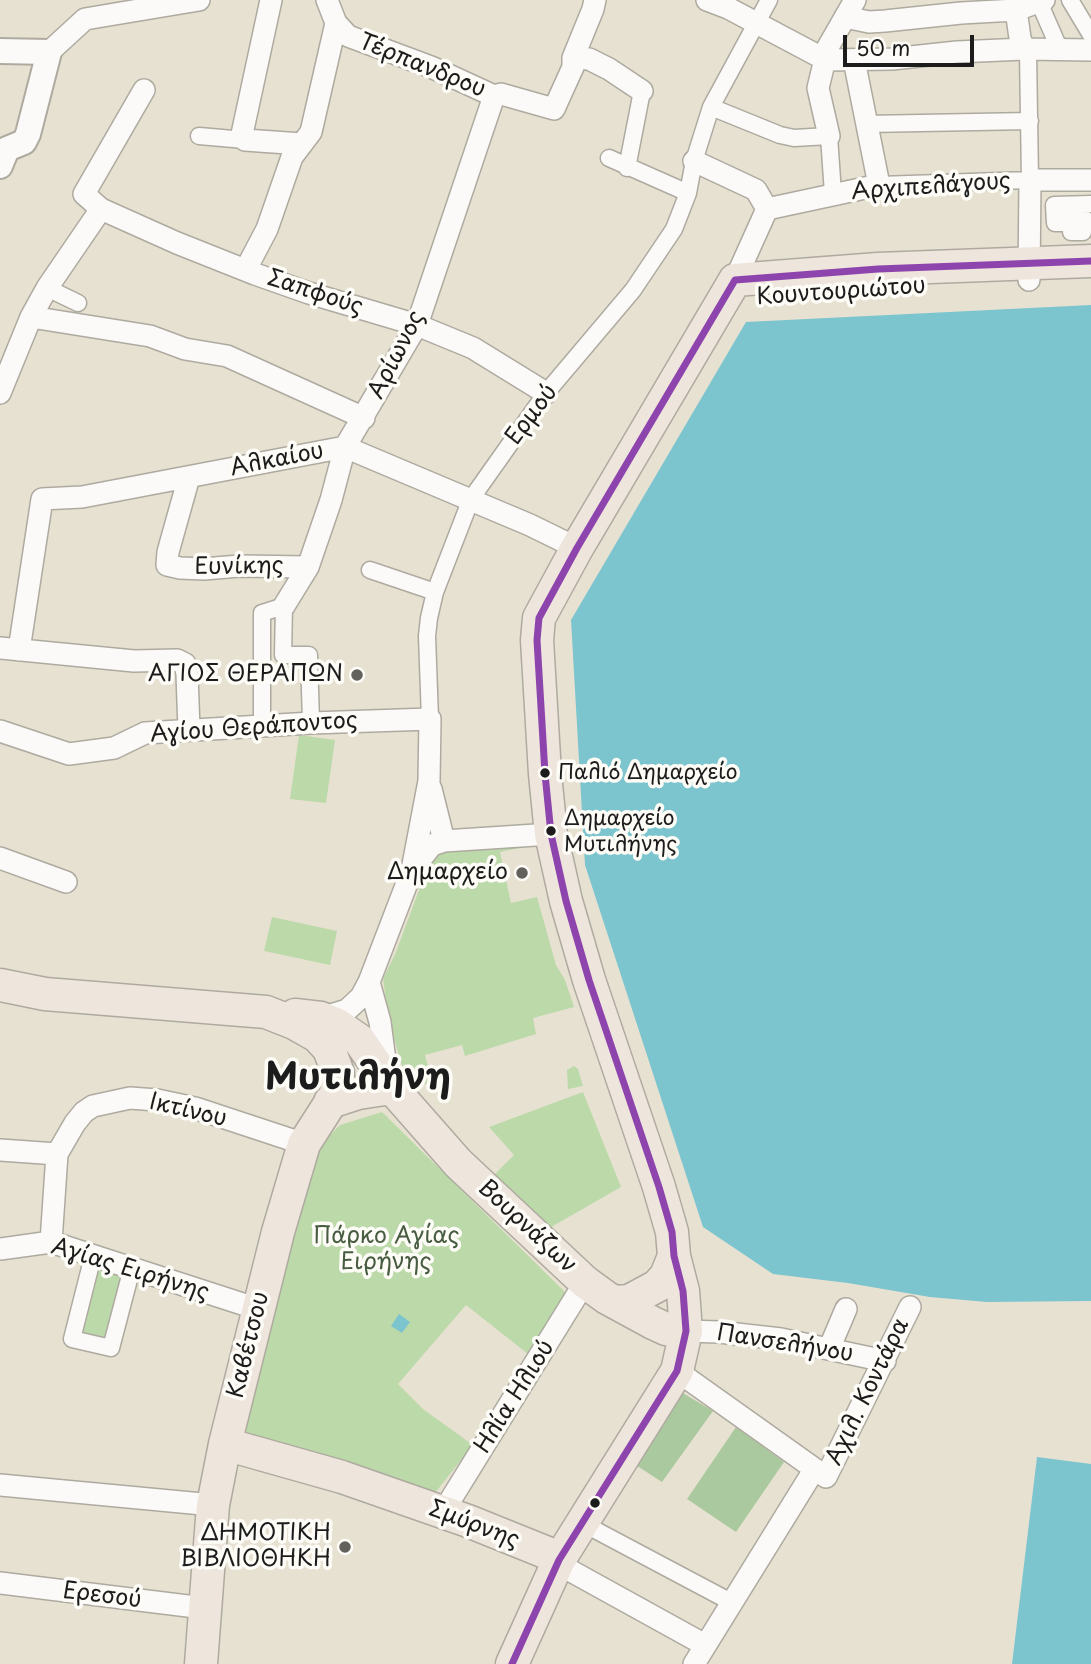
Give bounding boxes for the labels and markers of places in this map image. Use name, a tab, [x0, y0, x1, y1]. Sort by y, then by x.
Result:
place label: ΑΓΙΟΣ ΘΕΡΑΠΩΝ	[148, 661, 343, 689]
marker: ΑΓΙΟΣ ΘΕΡΑΠΩΝ	[349, 667, 365, 683]
place label: Παλιό Δημαρχείο	[558, 760, 737, 786]
marker: Παλιό Δημαρχείο	[538, 766, 552, 780]
place label: Δημαρχείο Μυτιλήνης	[564, 806, 677, 856]
marker: Δημαρχείο Μυτιλήνης	[544, 824, 558, 838]
place label: Δημαρχείο	[387, 859, 508, 887]
marker: Δημαρχείο	[514, 865, 530, 881]
unlabelled marker	[588, 1496, 602, 1510]
place label: ΔΗΜΟΤΙΚΗ ΒΙΒΛΙΟΘΗΚΗ	[180, 1520, 331, 1574]
marker: ΔΗΜΟΤΙΚΗ ΒΙΒΛΙΟΘΗΚΗ	[337, 1539, 353, 1555]

